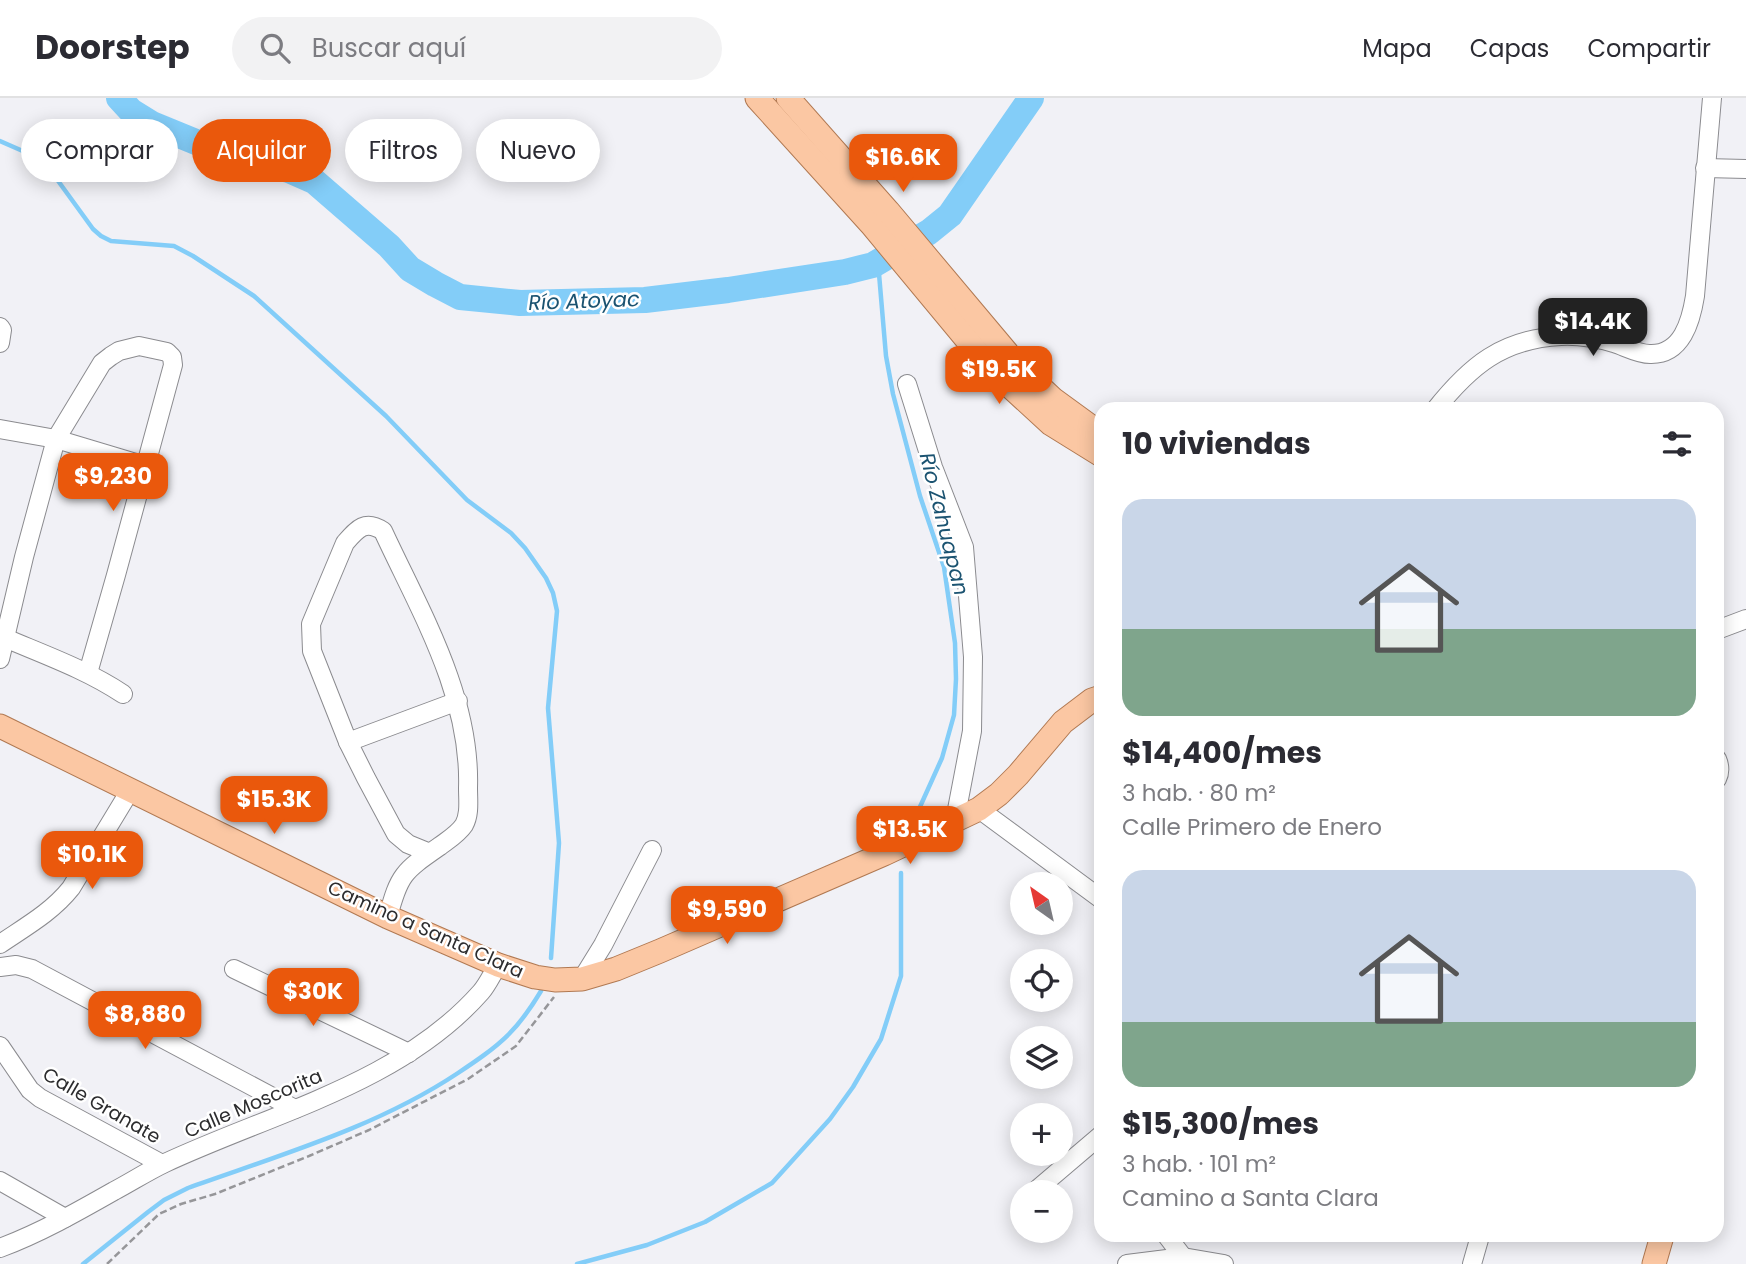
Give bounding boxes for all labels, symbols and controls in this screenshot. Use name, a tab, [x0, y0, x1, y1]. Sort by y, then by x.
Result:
search box	[232, 17, 722, 80]
text: Doorstep	[35, 24, 190, 71]
icon: search	[256, 29, 294, 67]
text: Buscar aquí	[312, 30, 466, 66]
text: Mapa	[1362, 32, 1432, 65]
text: Capas	[1470, 32, 1549, 65]
text: Compartir	[1587, 32, 1711, 65]
chip: Comprar	[21, 119, 178, 182]
chip: Alquilar	[192, 119, 331, 182]
chip: Filtros	[345, 119, 462, 182]
chip: Nuevo	[476, 119, 600, 182]
pin: $16.6K	[846, 134, 960, 194]
text: $16.6K	[865, 141, 941, 173]
water label: Río Atoyac	[528, 284, 641, 317]
pin: $14.4K	[1536, 299, 1650, 358]
text: $14.4K	[1554, 305, 1632, 337]
pin: $19.5K	[942, 346, 1056, 406]
text: $19.5K	[961, 353, 1037, 385]
text: 10 viviendas	[1122, 422, 1311, 465]
icon: filters	[1658, 425, 1696, 463]
water label: Río Zahuapan	[913, 449, 976, 598]
pin: $9,230	[56, 454, 170, 513]
text: $9,230	[74, 460, 152, 492]
icon: home	[1346, 545, 1472, 671]
text: $14,400/mes	[1122, 731, 1322, 774]
pin: $15.3K	[217, 776, 331, 836]
text: 3 hab. · 80 m²	[1122, 777, 1276, 809]
text: $15.3K	[236, 783, 312, 815]
pin: $13.5K	[853, 806, 967, 866]
text: Calle Primero de Enero	[1122, 811, 1382, 843]
text: $13.5K	[872, 813, 948, 845]
pin: $10.1K	[35, 832, 149, 891]
text: $10.1K	[57, 838, 127, 870]
north arrow	[1010, 872, 1073, 934]
map controls	[1010, 872, 1073, 1243]
street label: Camino a Santa Clara	[323, 874, 528, 985]
pin: $9,590	[670, 886, 784, 946]
text: $9,590	[687, 893, 767, 925]
icon: home	[1346, 916, 1472, 1042]
button: locate	[1010, 949, 1073, 1012]
pin: $30K	[272, 968, 354, 1028]
text: $30K	[283, 975, 343, 1007]
pin: $8,880	[88, 992, 202, 1051]
text: $8,880	[104, 998, 186, 1030]
button: layers	[1010, 1026, 1073, 1089]
street label: Calle Granate	[38, 1061, 166, 1150]
street label: Calle Moscorita	[180, 1062, 326, 1145]
text: $15,300/mes	[1122, 1102, 1319, 1145]
button: +	[1010, 1103, 1073, 1166]
text: 3 hab. · 101 m²	[1122, 1148, 1276, 1180]
button: −	[1010, 1180, 1073, 1243]
text: Camino a Santa Clara	[1122, 1182, 1379, 1214]

